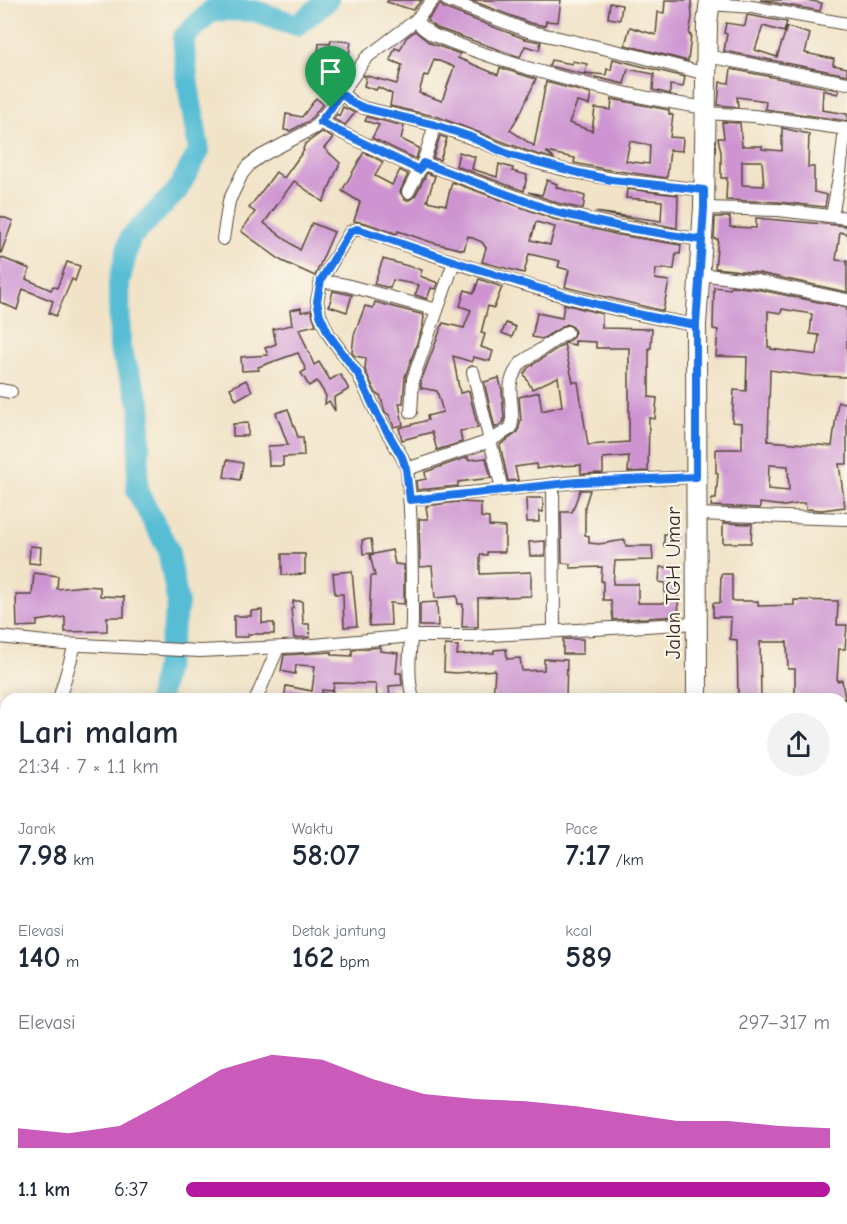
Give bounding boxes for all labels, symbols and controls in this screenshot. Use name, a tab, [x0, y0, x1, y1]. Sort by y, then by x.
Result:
pin	[305, 46, 356, 108]
icon: arrive	[314, 55, 347, 88]
street label: Jalan TGH Umar	[661, 506, 685, 659]
text: Lari malam	[18, 713, 179, 751]
button: share	[767, 713, 830, 776]
text: 21:34 · 7 × 1.1 km	[18, 755, 159, 778]
text: Jarak	[18, 820, 56, 838]
text: Waktu	[292, 820, 333, 838]
text: Pace	[565, 820, 598, 838]
text: 7.98	[18, 838, 68, 873]
text: 58:07	[292, 838, 360, 873]
text: 7:17	[565, 838, 610, 873]
text: km	[68, 851, 94, 869]
text: /km	[610, 851, 644, 869]
text: Elevasi	[18, 922, 64, 940]
text: Detak jantung	[292, 922, 386, 940]
text: kcal	[565, 922, 592, 940]
text: 140	[18, 940, 61, 975]
text: 162	[292, 940, 334, 975]
text: 589	[565, 940, 612, 975]
text: m	[61, 953, 79, 971]
text: bpm	[334, 953, 370, 971]
text: Elevasi	[18, 1011, 76, 1034]
text: 297–317 m	[738, 1011, 830, 1034]
text: 1.1 km	[18, 1178, 70, 1201]
text: 6:37	[114, 1178, 148, 1201]

